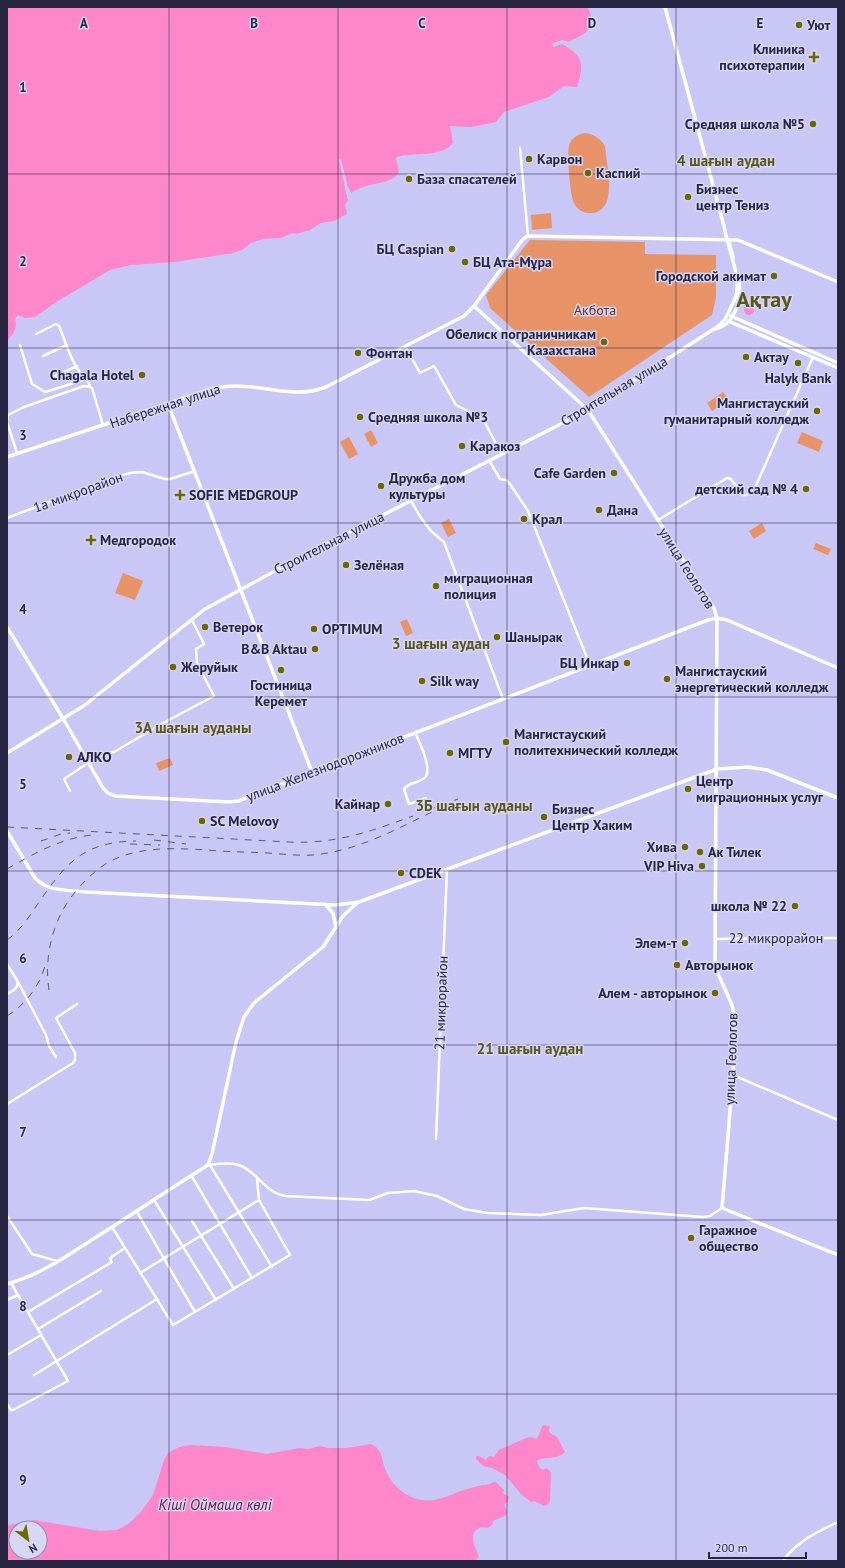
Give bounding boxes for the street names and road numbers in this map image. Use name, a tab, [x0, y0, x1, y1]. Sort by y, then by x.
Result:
street label: Строительная улица	[557, 352, 671, 430]
street label: Набережная улица	[107, 380, 223, 432]
street label: 1а микрорайон	[31, 467, 125, 517]
street label: Строительная улица	[271, 507, 387, 579]
street label: улица Геологов	[655, 524, 719, 612]
street label: улица Железнодорожников	[243, 729, 407, 805]
street label: 22 микрорайон	[729, 929, 823, 947]
street label: 21 микрорайон	[430, 955, 452, 1051]
street label: улица Геологов	[720, 1013, 742, 1105]

